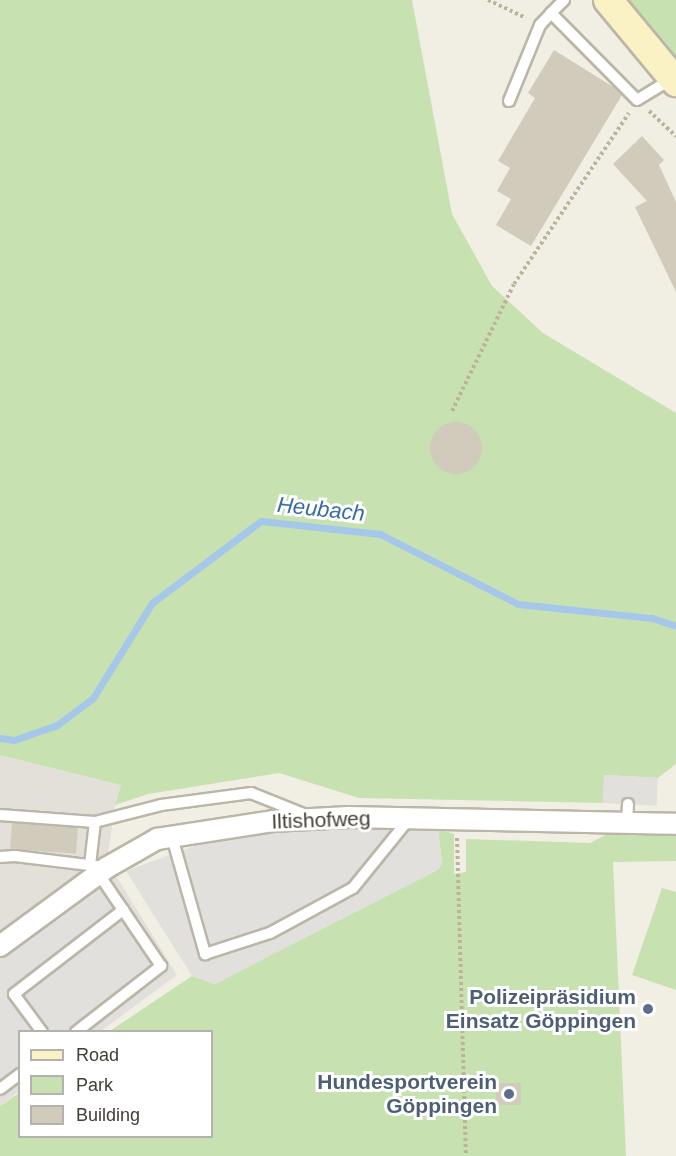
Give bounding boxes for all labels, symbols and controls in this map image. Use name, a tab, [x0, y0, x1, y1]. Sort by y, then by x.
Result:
water label: Heubach	[276, 491, 366, 527]
street label: Iltishofweg	[271, 806, 371, 834]
place label: Polizeipräsidium Einsatz Göppingen	[446, 984, 636, 1034]
marker: Polizeipräsidium Einsatz Göppingen	[641, 1002, 655, 1016]
legend	[18, 1030, 213, 1138]
text: Road	[76, 1045, 119, 1065]
place label: Hundesportverein Göppingen	[317, 1069, 497, 1119]
text: Park	[76, 1075, 113, 1095]
marker: Hundesportverein Göppingen	[502, 1087, 516, 1101]
text: Building	[76, 1105, 140, 1125]

